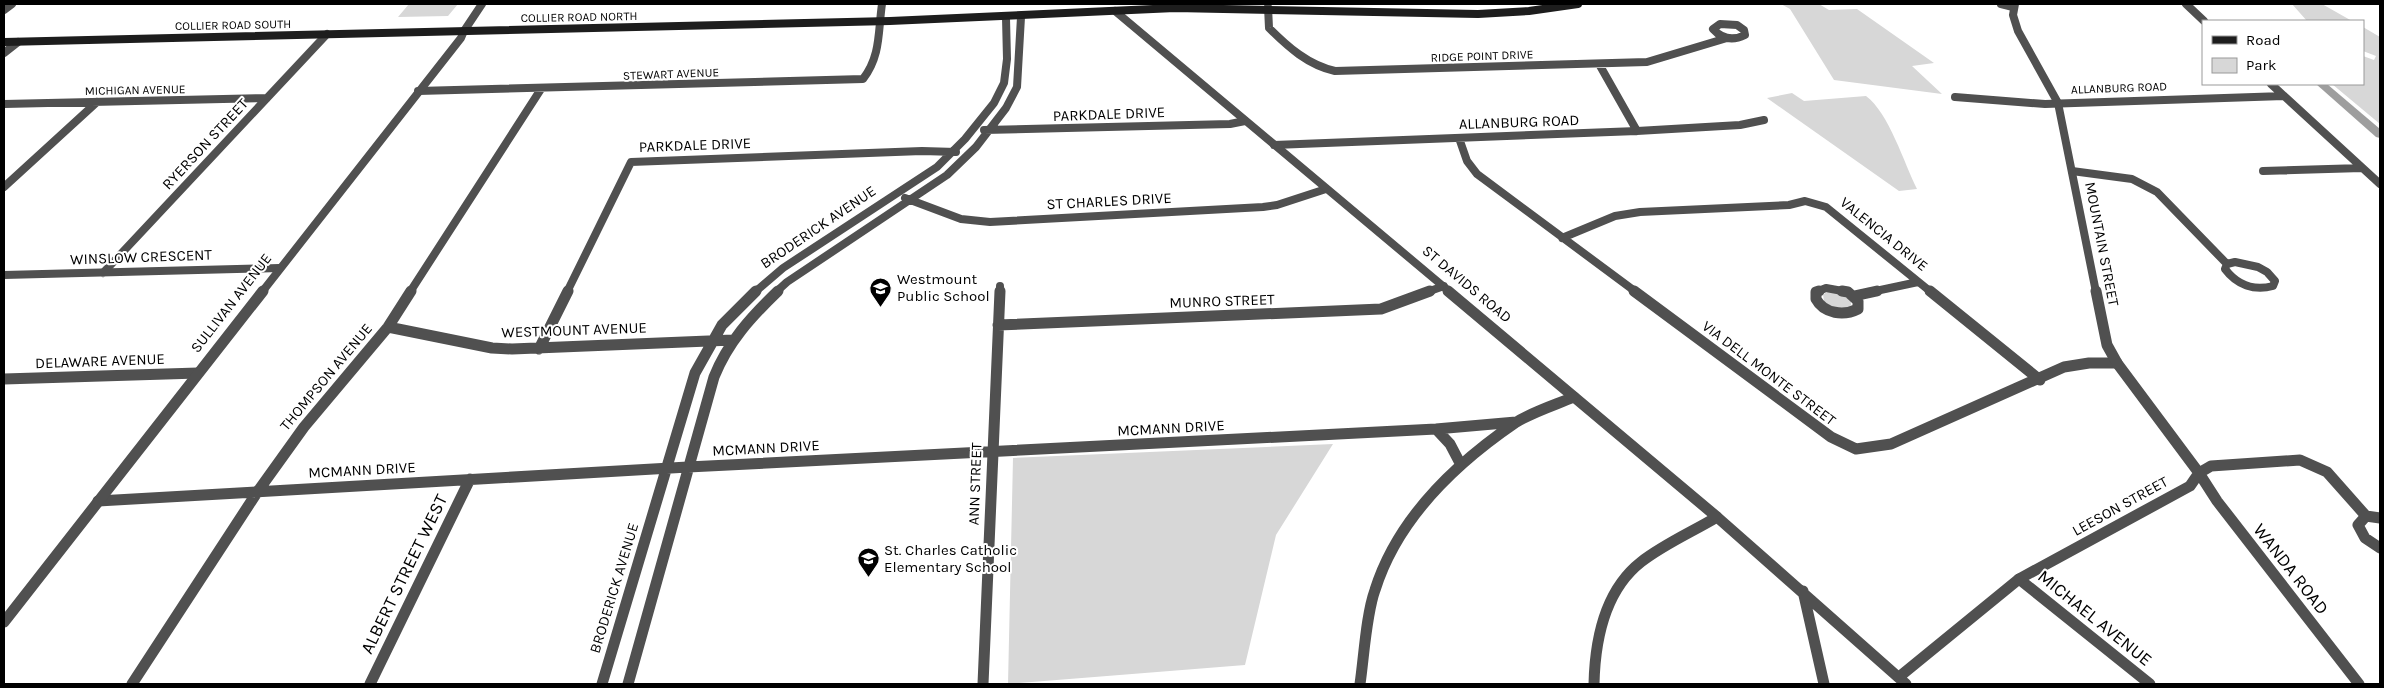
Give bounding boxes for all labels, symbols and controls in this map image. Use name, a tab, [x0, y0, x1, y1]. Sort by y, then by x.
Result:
street label: COLLIER ROAD NORTH	[521, 9, 637, 25]
street label: COLLIER ROAD SOUTH	[175, 17, 291, 33]
legend	[2202, 20, 2364, 85]
text: Road	[2246, 31, 2281, 49]
street label: RIDGE POINT DRIVE	[1430, 47, 1534, 65]
text: Park	[2246, 56, 2276, 74]
street label: STEWART AVENUE	[623, 65, 719, 83]
street label: ALLANBURG ROAD	[2071, 79, 2167, 97]
street label: MICHIGAN AVENUE	[84, 82, 186, 98]
street label: RYERSON STREET	[158, 94, 252, 193]
street label: PARKDALE DRIVE	[1053, 103, 1165, 125]
street label: ALLANBURG ROAD	[1459, 111, 1579, 133]
street label: PARKDALE DRIVE	[639, 134, 751, 156]
street label: MOUNTAIN STREET	[2081, 180, 2123, 308]
street label: BRODERICK AVENUE	[757, 182, 879, 272]
street label: ST CHARLES DRIVE	[1046, 189, 1172, 213]
street label: VALENCIA DRIVE	[1836, 193, 1932, 275]
street label: ST DAVIDS ROAD	[1419, 241, 1515, 327]
street label: WINSLOW CRESCENT	[70, 246, 213, 268]
street label: SULLIVAN AVENUE	[187, 250, 275, 356]
place label: Westmount Public School	[897, 270, 990, 305]
school or university icon: Westmount Public School	[869, 276, 893, 307]
street label: MUNRO STREET	[1169, 290, 1275, 312]
street label: VIA DELL MONTE STREET	[1698, 317, 1840, 430]
street label: WESTMOUNT AVENUE	[501, 318, 647, 342]
street label: THOMPSON AVENUE	[276, 320, 376, 434]
street label: DELAWARE AVENUE	[35, 350, 165, 372]
street label: MCMANN DRIVE	[1117, 416, 1225, 440]
street label: MCMANN DRIVE	[712, 436, 820, 460]
street label: ANN STREET	[965, 442, 985, 526]
street label: MCMANN DRIVE	[308, 458, 416, 482]
street label: LEESON STREET	[2069, 472, 2171, 540]
street label: ALBERT STREET WEST	[356, 491, 452, 657]
street label: WANDA ROAD	[2249, 519, 2333, 619]
street label: BRODERICK AVENUE	[586, 521, 642, 655]
place label: St. Charles Catholic Elementary School	[884, 541, 1017, 576]
school or university icon: St. Charles Catholic Elementary School	[856, 547, 880, 578]
street label: MICHAEL AVENUE	[2033, 565, 2157, 671]

